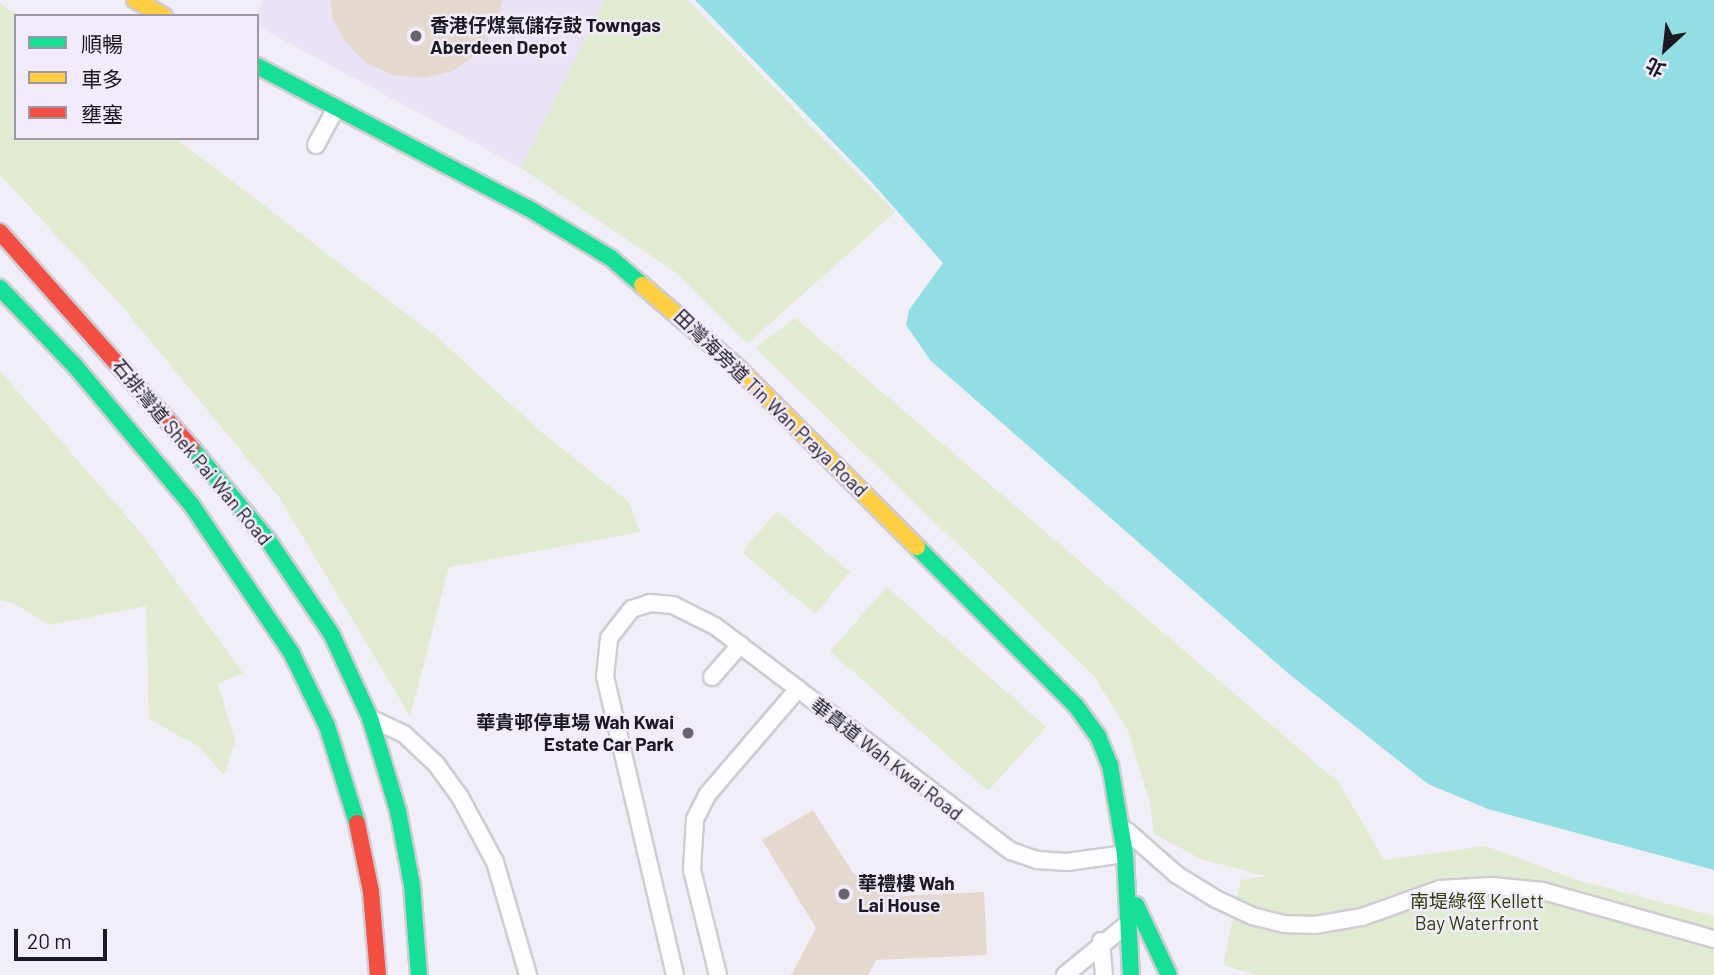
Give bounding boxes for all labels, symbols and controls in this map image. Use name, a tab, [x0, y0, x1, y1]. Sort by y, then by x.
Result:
legend	[14, 14, 259, 140]
place label: 香港仔煤氣儲存鼓 Towngas Aberdeen Depot	[430, 14, 661, 58]
north arrow	[1630, 14, 1700, 84]
marker: 香港仔煤氣儲存鼓 Towngas Aberdeen Depot	[408, 28, 424, 44]
text: 順暢	[81, 31, 123, 56]
text: 北	[1642, 54, 1669, 83]
text: 車多	[81, 66, 123, 91]
text: 壅塞	[81, 101, 123, 126]
street label: 田灣海旁道 Tin Wan Praya Road	[670, 305, 872, 501]
street label: 石排灣道 Shek Pai Wan Road	[108, 354, 276, 550]
street label: 華貴道 Wah Kwai Road	[807, 693, 967, 825]
place label: 華貴邨停車場 Wah Kwai Estate Car Park	[476, 711, 674, 755]
marker: 華貴邨停車場 Wah Kwai Estate Car Park	[680, 725, 696, 741]
place label: 華禮樓 Wah Lai House	[858, 872, 955, 916]
marker: 華禮樓 Wah Lai House	[836, 886, 852, 902]
park label: 南堤綠徑 Kellett Bay Waterfront	[1410, 890, 1544, 934]
scale bar	[18, 916, 110, 960]
text: 20 m	[27, 928, 72, 953]

